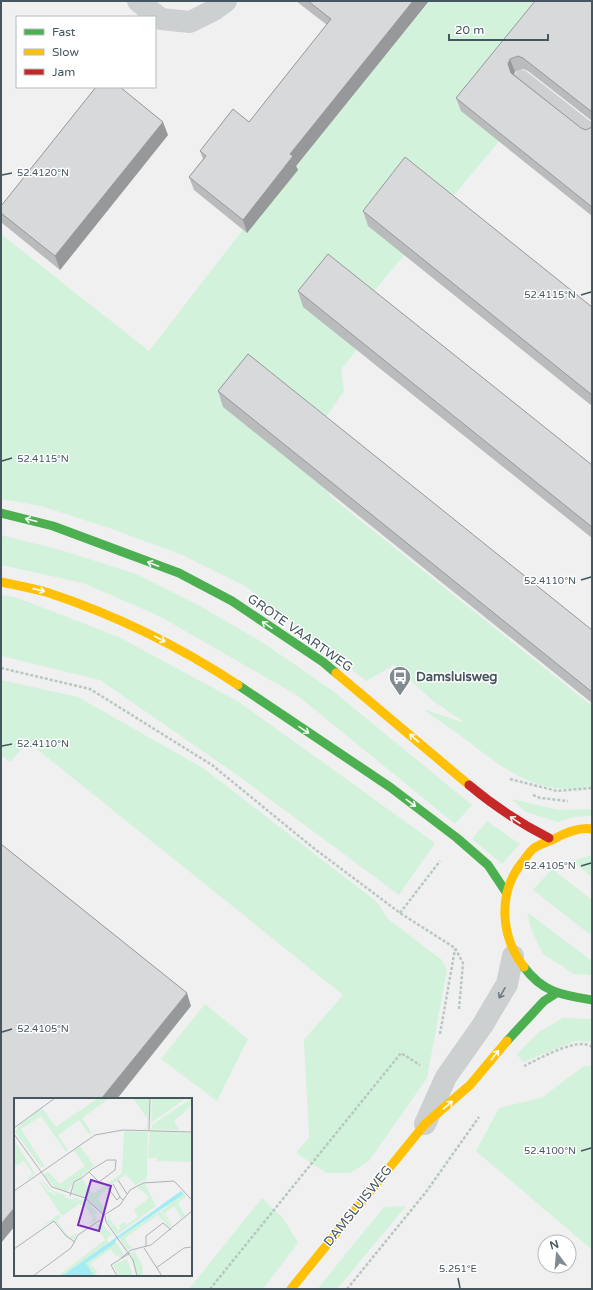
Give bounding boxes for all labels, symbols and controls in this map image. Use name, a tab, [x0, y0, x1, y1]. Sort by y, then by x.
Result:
legend	[16, 16, 156, 88]
scale bar	[449, 16, 548, 42]
text: 20 m	[455, 23, 484, 37]
text: Fast	[52, 25, 76, 39]
text: Slow	[52, 45, 79, 59]
text: Jam	[52, 65, 75, 79]
text: 52.4120°N	[17, 167, 69, 179]
text: 52.4115°N	[524, 289, 576, 301]
text: 52.4115°N	[17, 453, 69, 465]
one-way arrow	[24, 516, 37, 524]
one-way arrow	[147, 559, 159, 567]
text: 52.4110°N	[524, 575, 576, 587]
one-way arrow	[32, 587, 45, 595]
street label: GROTE VAARTWEG	[244, 591, 356, 675]
one-way arrow	[262, 621, 273, 629]
one-way arrow	[153, 636, 165, 643]
bus stop icon: Damsluisweg	[387, 664, 413, 697]
place label: Damsluisweg	[416, 669, 497, 685]
one-way arrow	[298, 726, 309, 734]
one-way arrow	[408, 734, 419, 743]
text: 52.4110°N	[17, 738, 69, 750]
one-way arrow	[405, 799, 416, 807]
one-way arrow	[509, 816, 520, 824]
text: 52.4105°N	[524, 860, 576, 872]
one-way arrow	[497, 987, 505, 999]
text: 52.4105°N	[17, 1023, 69, 1035]
one-way arrow	[490, 1050, 499, 1061]
inset map	[14, 1098, 192, 1276]
one-way arrow	[442, 1100, 453, 1109]
text: 52.4100°N	[524, 1145, 576, 1157]
street label: DAMSLUISWEG	[320, 1162, 396, 1250]
north arrow	[537, 1234, 577, 1274]
text: N	[548, 1237, 560, 1252]
text: 5.251°E	[439, 1263, 477, 1275]

